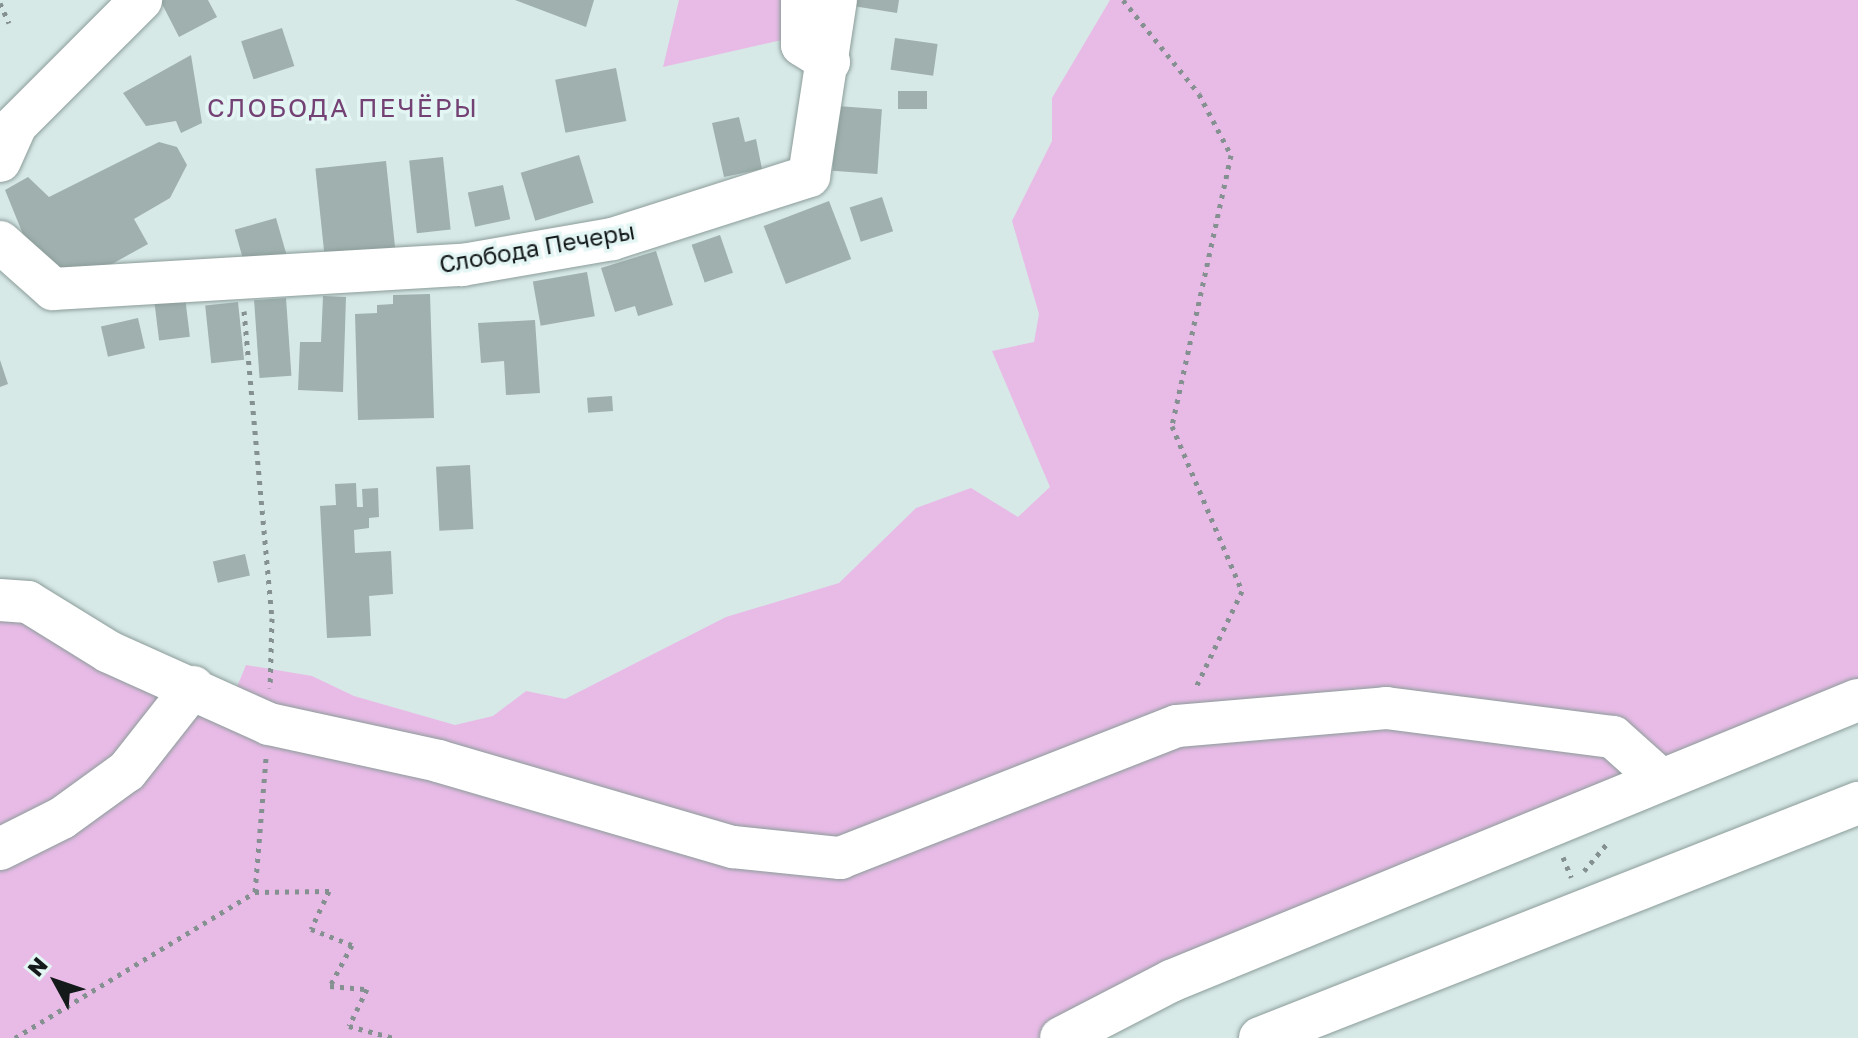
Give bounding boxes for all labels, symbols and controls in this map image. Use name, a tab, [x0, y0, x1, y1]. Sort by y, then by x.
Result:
district label: СЛОБОДА ПЕЧЁРЫ	[207, 92, 479, 124]
street label: Слобода Печеры	[437, 216, 637, 278]
north arrow	[16, 942, 96, 1022]
text: N	[22, 951, 53, 981]

